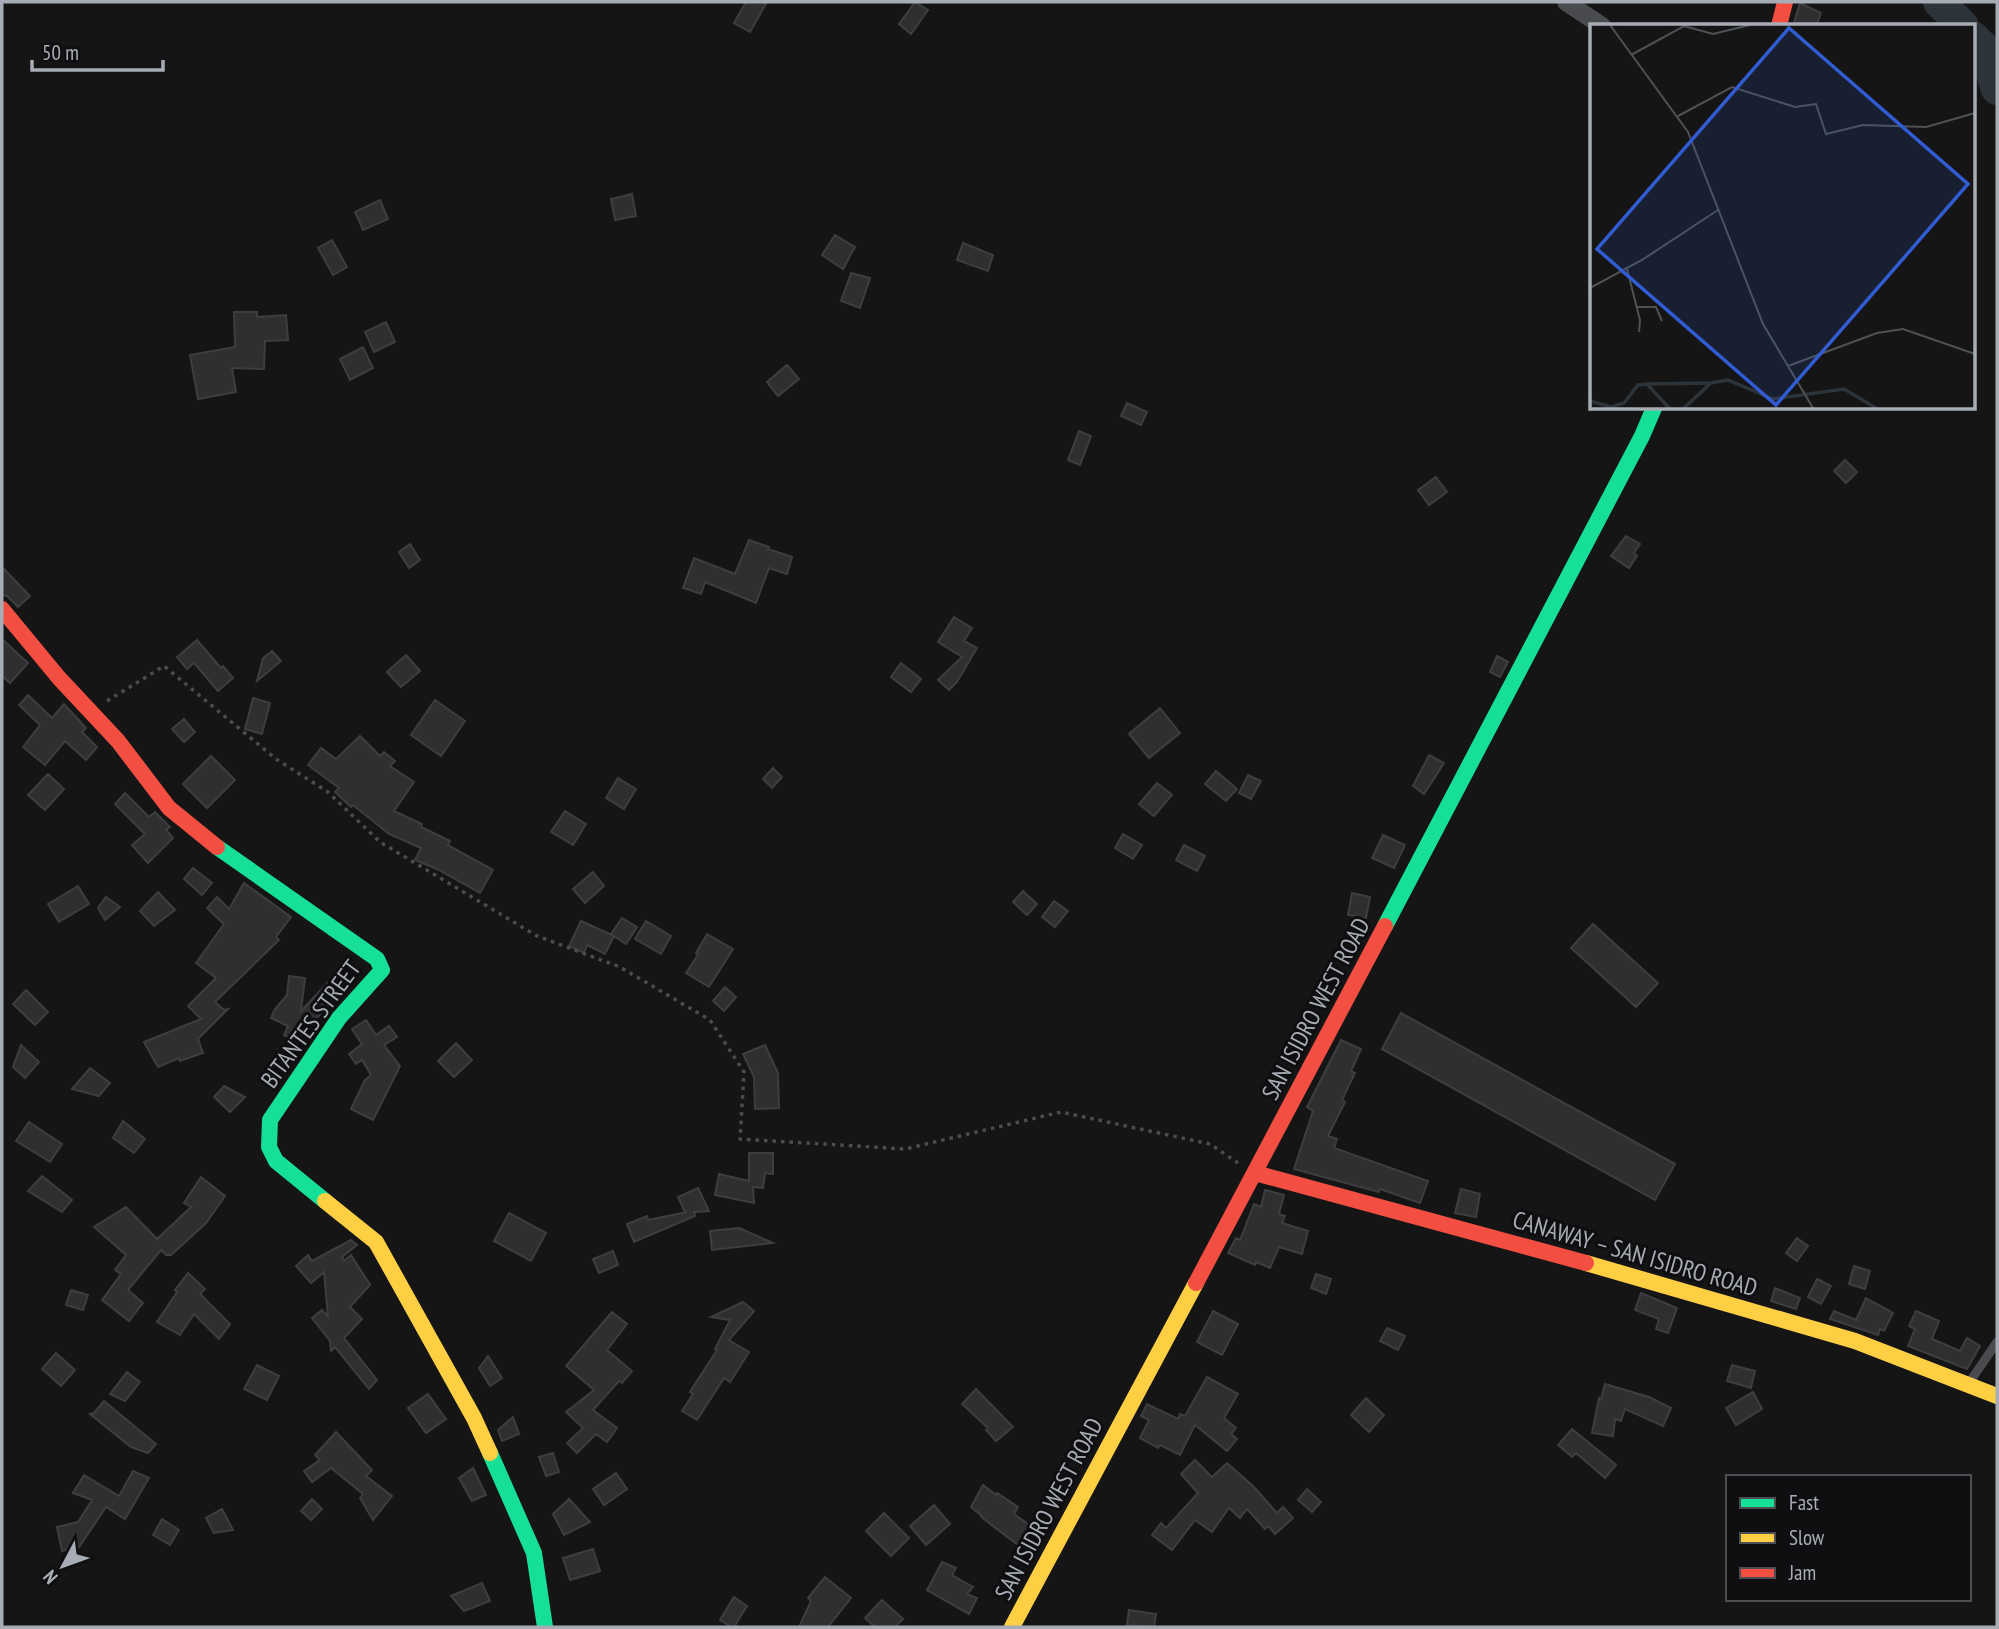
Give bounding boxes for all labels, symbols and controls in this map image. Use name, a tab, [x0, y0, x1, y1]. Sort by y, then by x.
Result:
inset map	[1590, 24, 1974, 410]
scale bar	[32, 28, 163, 72]
text: 50 m	[42, 39, 79, 66]
street label: SAN ISIDRO WEST ROAD	[1255, 912, 1377, 1105]
street label: BITANTES STREET	[254, 953, 368, 1094]
street label: CANAWAY – SAN ISIDRO ROAD	[1509, 1204, 1761, 1303]
street label: SAN ISIDRO WEST ROAD	[988, 1412, 1110, 1605]
legend	[1726, 1475, 1971, 1601]
text: Fast	[1789, 1489, 1819, 1516]
text: Slow	[1789, 1524, 1825, 1551]
north arrow	[28, 1531, 98, 1601]
text: Jam	[1788, 1559, 1816, 1586]
text: N	[38, 1565, 63, 1589]

